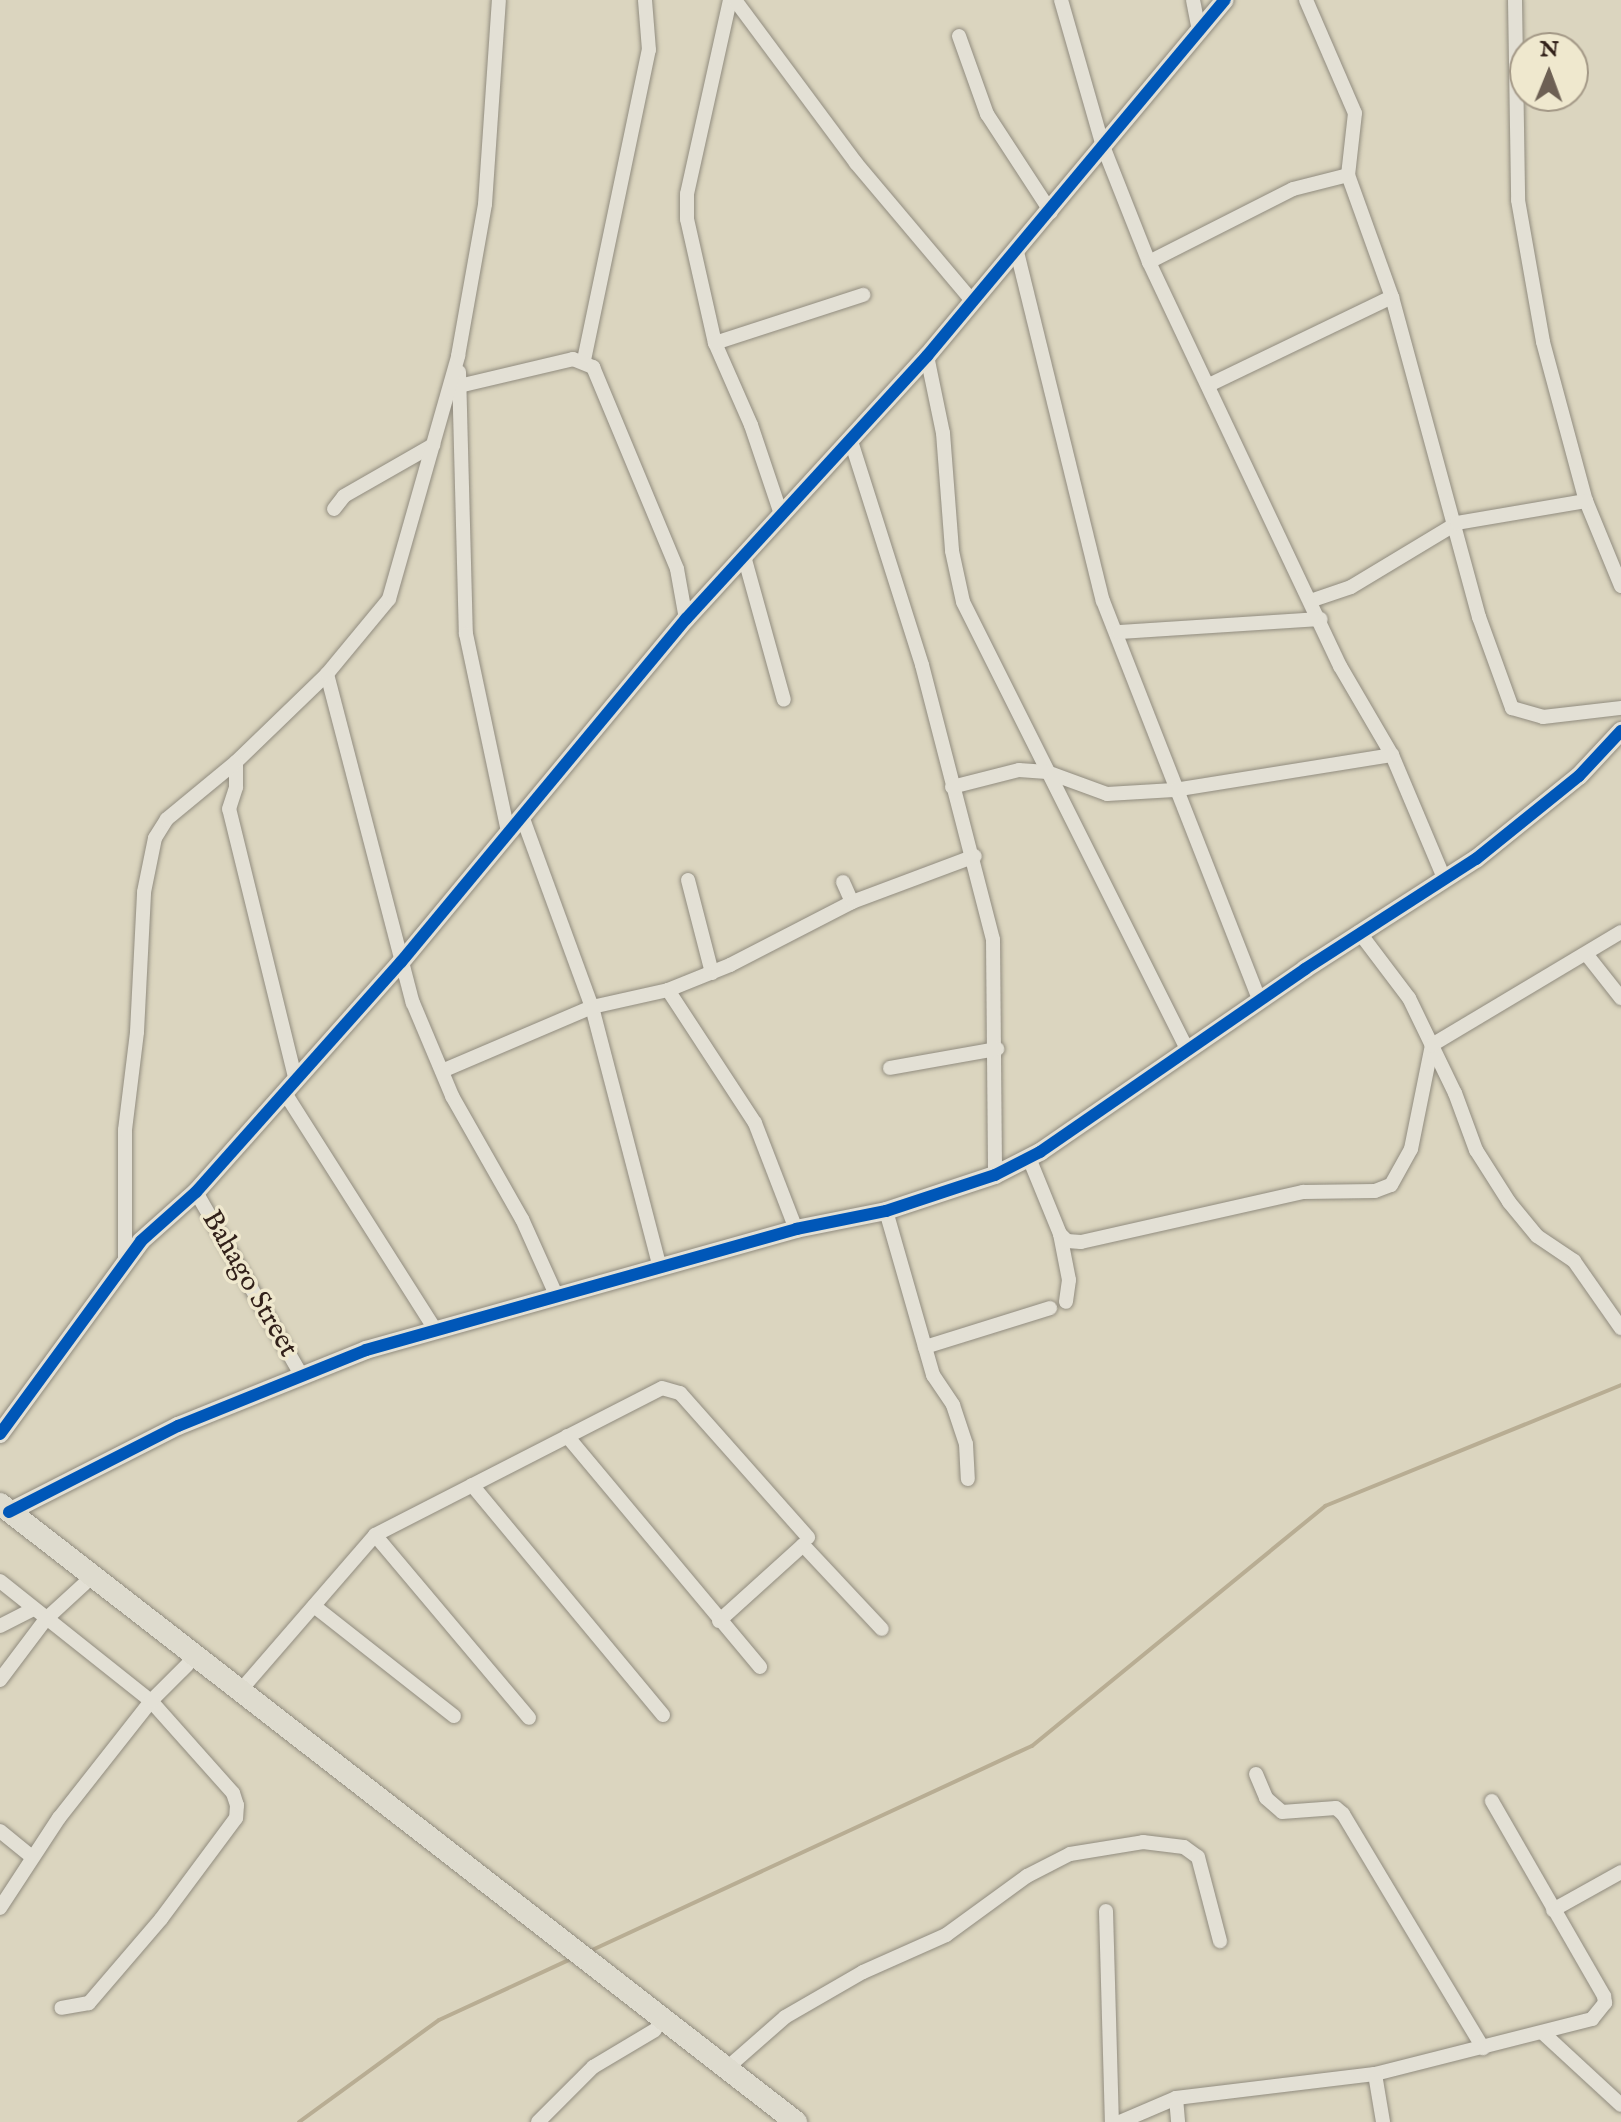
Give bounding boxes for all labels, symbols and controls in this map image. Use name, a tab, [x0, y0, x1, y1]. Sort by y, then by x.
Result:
north arrow	[1509, 32, 1589, 112]
text: N	[1540, 36, 1559, 64]
street label: Bahago Street	[194, 1205, 304, 1363]

